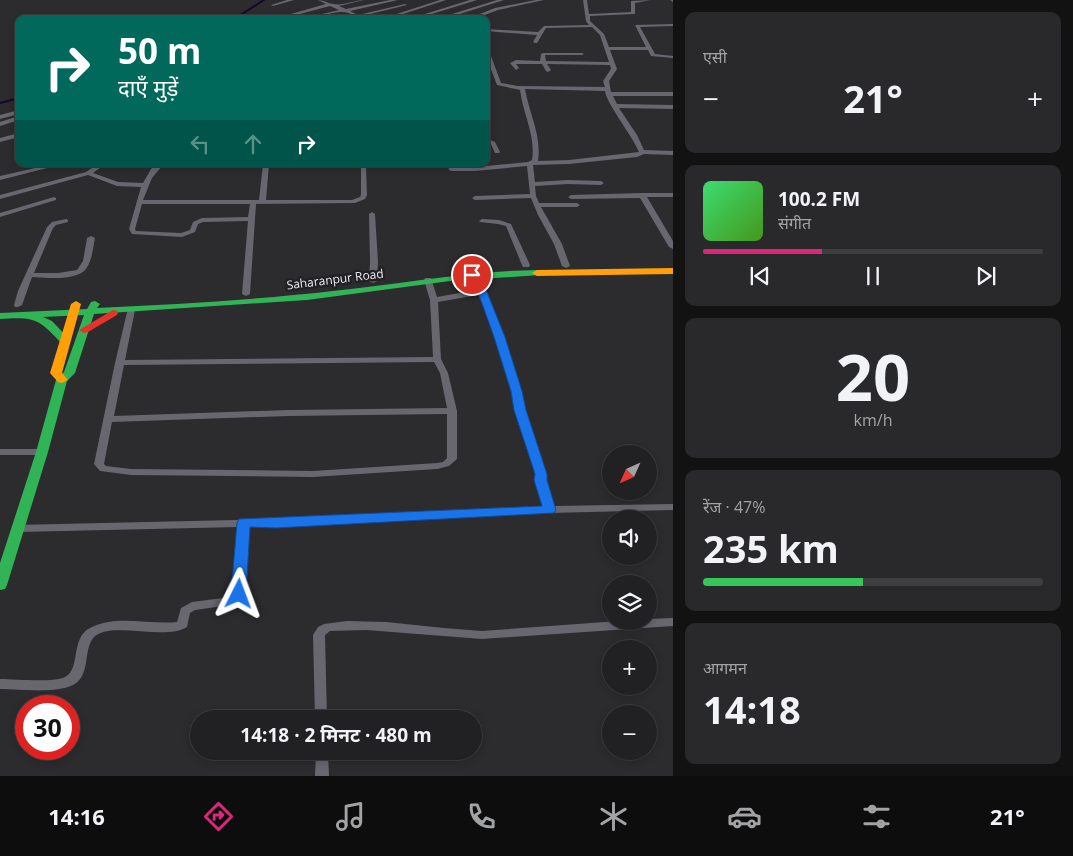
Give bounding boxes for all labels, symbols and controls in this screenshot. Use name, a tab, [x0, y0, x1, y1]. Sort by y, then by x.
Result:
text: 50 m	[118, 27, 201, 74]
icon: right	[35, 35, 100, 100]
text: एसी	[703, 46, 727, 68]
text: दाएँ मुड़ें	[118, 72, 178, 102]
text: 21°	[843, 72, 903, 124]
text: −	[703, 79, 719, 117]
text: +	[1027, 79, 1043, 117]
icon: left	[186, 130, 214, 158]
icon: ahead	[239, 130, 267, 158]
icon: right	[292, 130, 320, 158]
text: 100.2 FM	[778, 186, 860, 212]
text: संगीत	[778, 212, 811, 234]
pin	[451, 254, 493, 296]
icon: arrive	[458, 261, 486, 289]
icon: previous	[746, 262, 774, 290]
icon: pause	[859, 262, 887, 290]
icon: next	[972, 262, 1000, 290]
street label: Saharanpur Road	[286, 265, 384, 293]
text: 20	[836, 332, 910, 420]
text: km/h	[854, 409, 892, 431]
north arrow	[602, 445, 658, 500]
map controls	[602, 445, 657, 760]
text: रेंज · 47%	[703, 496, 765, 518]
button: sound	[602, 510, 657, 565]
text: 235 km	[703, 522, 839, 574]
position arrow	[212, 567, 264, 619]
button: layers	[602, 575, 657, 630]
button: +	[602, 640, 657, 695]
text: आगमन	[703, 657, 747, 679]
text: 14:18	[703, 683, 801, 735]
speed limit sign: 30	[15, 695, 80, 760]
button: −	[602, 705, 657, 760]
text: 14:18 · 2 मिनट · 480 m	[240, 722, 432, 748]
icon: directions	[201, 799, 236, 834]
icon: music	[333, 799, 368, 834]
icon: phone	[464, 799, 499, 834]
icon: climate	[596, 799, 631, 834]
icon: car	[727, 799, 762, 834]
icon: filters	[859, 799, 894, 834]
text: 14:16	[48, 801, 105, 831]
text: 21°	[990, 801, 1025, 831]

